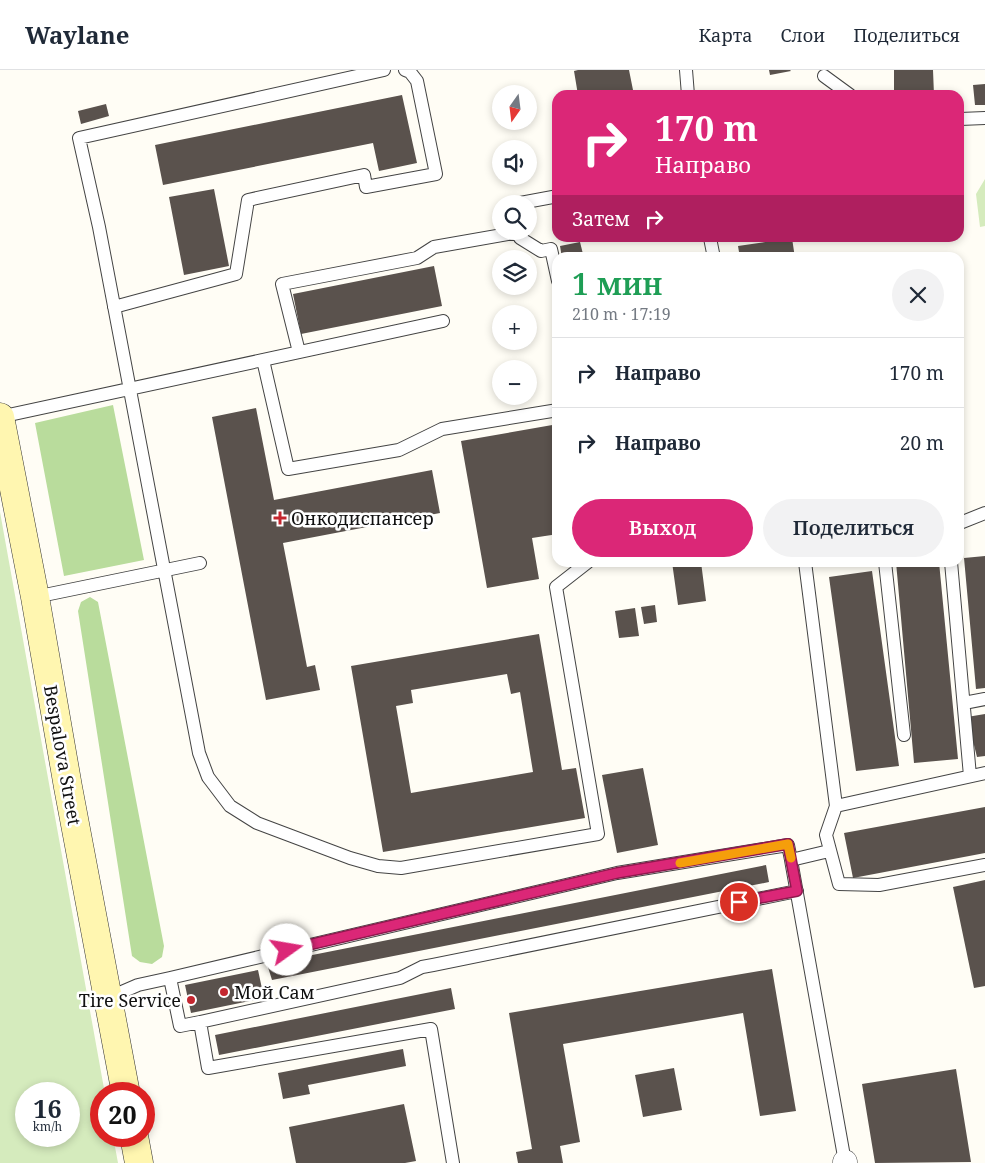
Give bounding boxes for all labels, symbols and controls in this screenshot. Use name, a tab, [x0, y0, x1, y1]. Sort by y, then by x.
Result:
text: Waylane	[25, 18, 129, 51]
text: Карта	[698, 23, 753, 47]
text: Слои	[781, 23, 825, 47]
text: Поделиться	[853, 23, 960, 47]
north arrow	[492, 85, 538, 130]
map controls	[492, 85, 537, 405]
text: 170 m	[655, 104, 758, 151]
icon: right	[572, 110, 637, 175]
button: sound	[492, 140, 537, 185]
text: Направо	[655, 149, 751, 179]
button: search	[492, 195, 537, 240]
icon: right	[640, 205, 668, 233]
text: Затем	[572, 206, 630, 232]
button: layers	[492, 250, 537, 295]
text: 1 мин	[572, 263, 662, 304]
button: close	[892, 269, 944, 321]
text: 210 m · 17:19	[572, 303, 671, 325]
button: +	[492, 305, 537, 350]
icon: right	[572, 359, 600, 387]
button: −	[492, 360, 537, 405]
text: Направо	[615, 360, 701, 386]
text: 170 m	[889, 360, 944, 386]
icon: right	[572, 429, 600, 457]
text: Направо	[615, 430, 701, 456]
text: 20 m	[900, 430, 944, 456]
button: Выход	[572, 499, 753, 557]
button: Поделиться	[763, 499, 944, 557]
place label: Онкодиспансер	[291, 506, 434, 530]
marker: Онкодиспансер	[273, 511, 287, 525]
street label: Bespalova Street	[39, 683, 87, 827]
pin	[718, 881, 760, 923]
icon: arrive	[725, 888, 753, 916]
position arrow	[260, 923, 312, 975]
place label: Мой Сам	[234, 980, 315, 1004]
marker: Мой Сам	[218, 986, 230, 998]
place label: Tire Service	[79, 988, 181, 1012]
marker: Tire Service	[185, 994, 197, 1006]
speed limit sign: 20	[90, 1082, 155, 1147]
text: 16	[33, 1091, 62, 1125]
text: km/h	[33, 1118, 62, 1135]

